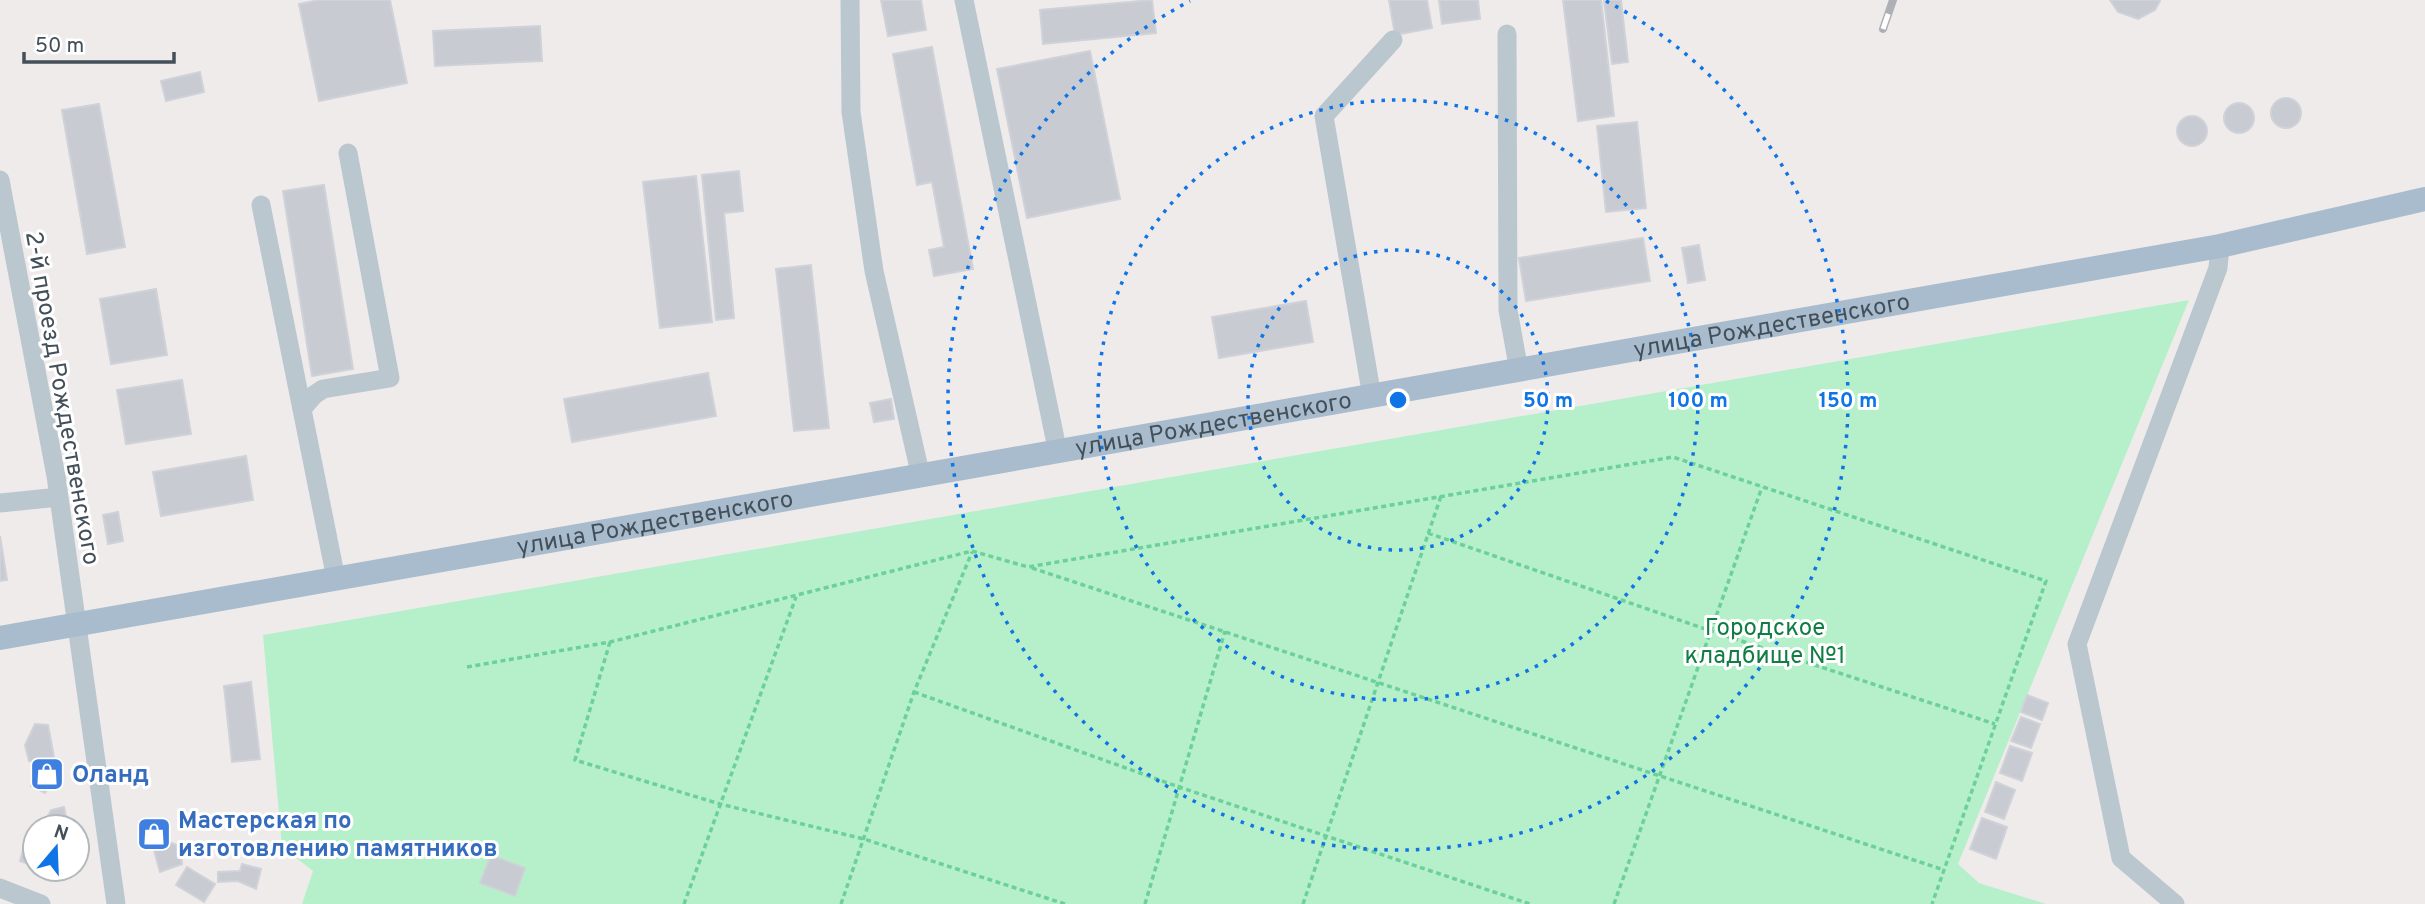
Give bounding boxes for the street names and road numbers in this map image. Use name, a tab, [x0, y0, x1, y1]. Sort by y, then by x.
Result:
street label: 2-й проезд Рождественского	[17, 229, 105, 568]
street label: улица Рождественского	[1631, 288, 1913, 366]
street label: улица Рождественского	[1073, 387, 1354, 465]
street label: улица Рождественского	[515, 485, 796, 563]

